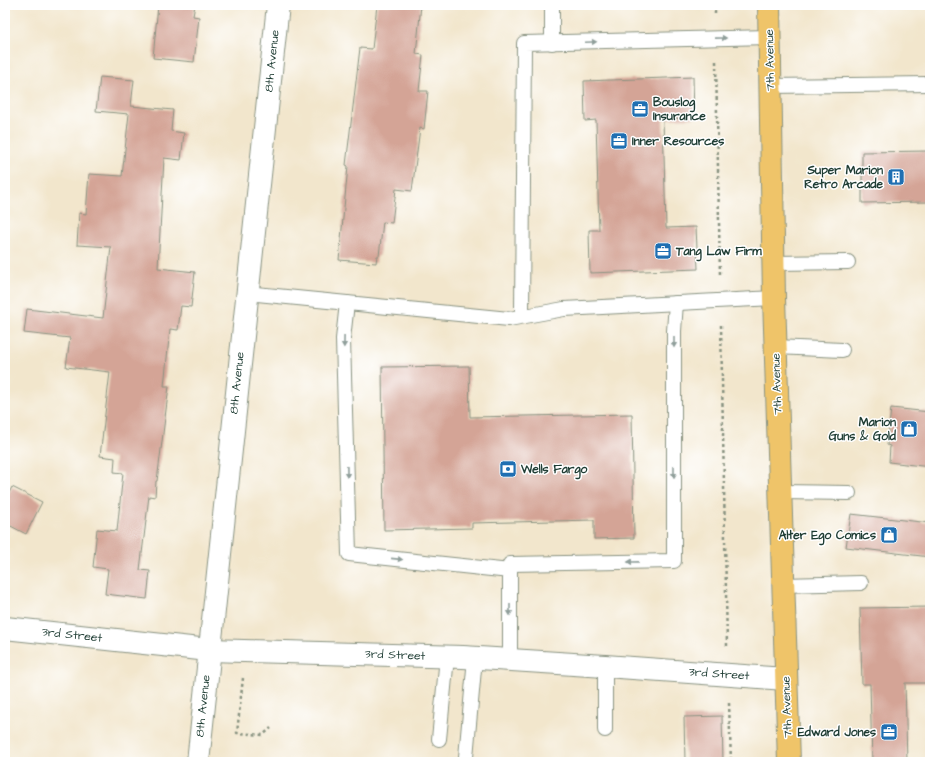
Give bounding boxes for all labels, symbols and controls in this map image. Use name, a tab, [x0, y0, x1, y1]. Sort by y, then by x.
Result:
street label: 7th Avenue	[761, 28, 779, 91]
street label: 8th Avenue	[260, 29, 284, 93]
one-way arrow	[715, 35, 728, 41]
one-way arrow	[585, 38, 597, 45]
place label: Bouslog Insurance	[653, 94, 706, 125]
office icon: Bouslog Insurance	[630, 99, 650, 119]
office icon: Inner Resources	[609, 131, 629, 151]
place label: Inner Resources	[632, 133, 724, 150]
place label: Super Marion Retro Arcade	[804, 162, 884, 193]
building icon: Super Marion Retro Arcade	[886, 167, 906, 187]
office icon: Tang Law Firm	[653, 241, 673, 261]
place label: Tang Law Firm	[675, 243, 762, 262]
one-way arrow	[341, 336, 347, 349]
one-way arrow	[671, 336, 677, 349]
street label: 8th Avenue	[225, 351, 249, 415]
street label: 7th Avenue	[767, 352, 787, 415]
place label: Marion Guns & Gold	[829, 414, 897, 445]
shop icon: Marion Guns & Gold	[899, 419, 919, 439]
bank icon: Wells Fargo	[498, 459, 518, 479]
place label: Wells Fargo	[520, 461, 588, 480]
one-way arrow	[343, 466, 350, 478]
one-way arrow	[671, 466, 677, 479]
shop icon: Alter Ego Comics	[879, 525, 899, 545]
place label: Alter Ego Comics	[779, 527, 876, 546]
one-way arrow	[391, 556, 403, 562]
one-way arrow	[626, 559, 639, 565]
one-way arrow	[507, 604, 513, 617]
street label: 3rd Street	[41, 623, 103, 647]
street label: 3rd Street	[364, 645, 426, 665]
street label: 3rd Street	[688, 663, 750, 685]
street label: 8th Avenue	[191, 674, 215, 738]
street label: 7th Avenue	[777, 675, 797, 738]
office icon: Edward Jones	[879, 722, 899, 742]
place label: Edward Jones	[798, 724, 876, 741]

